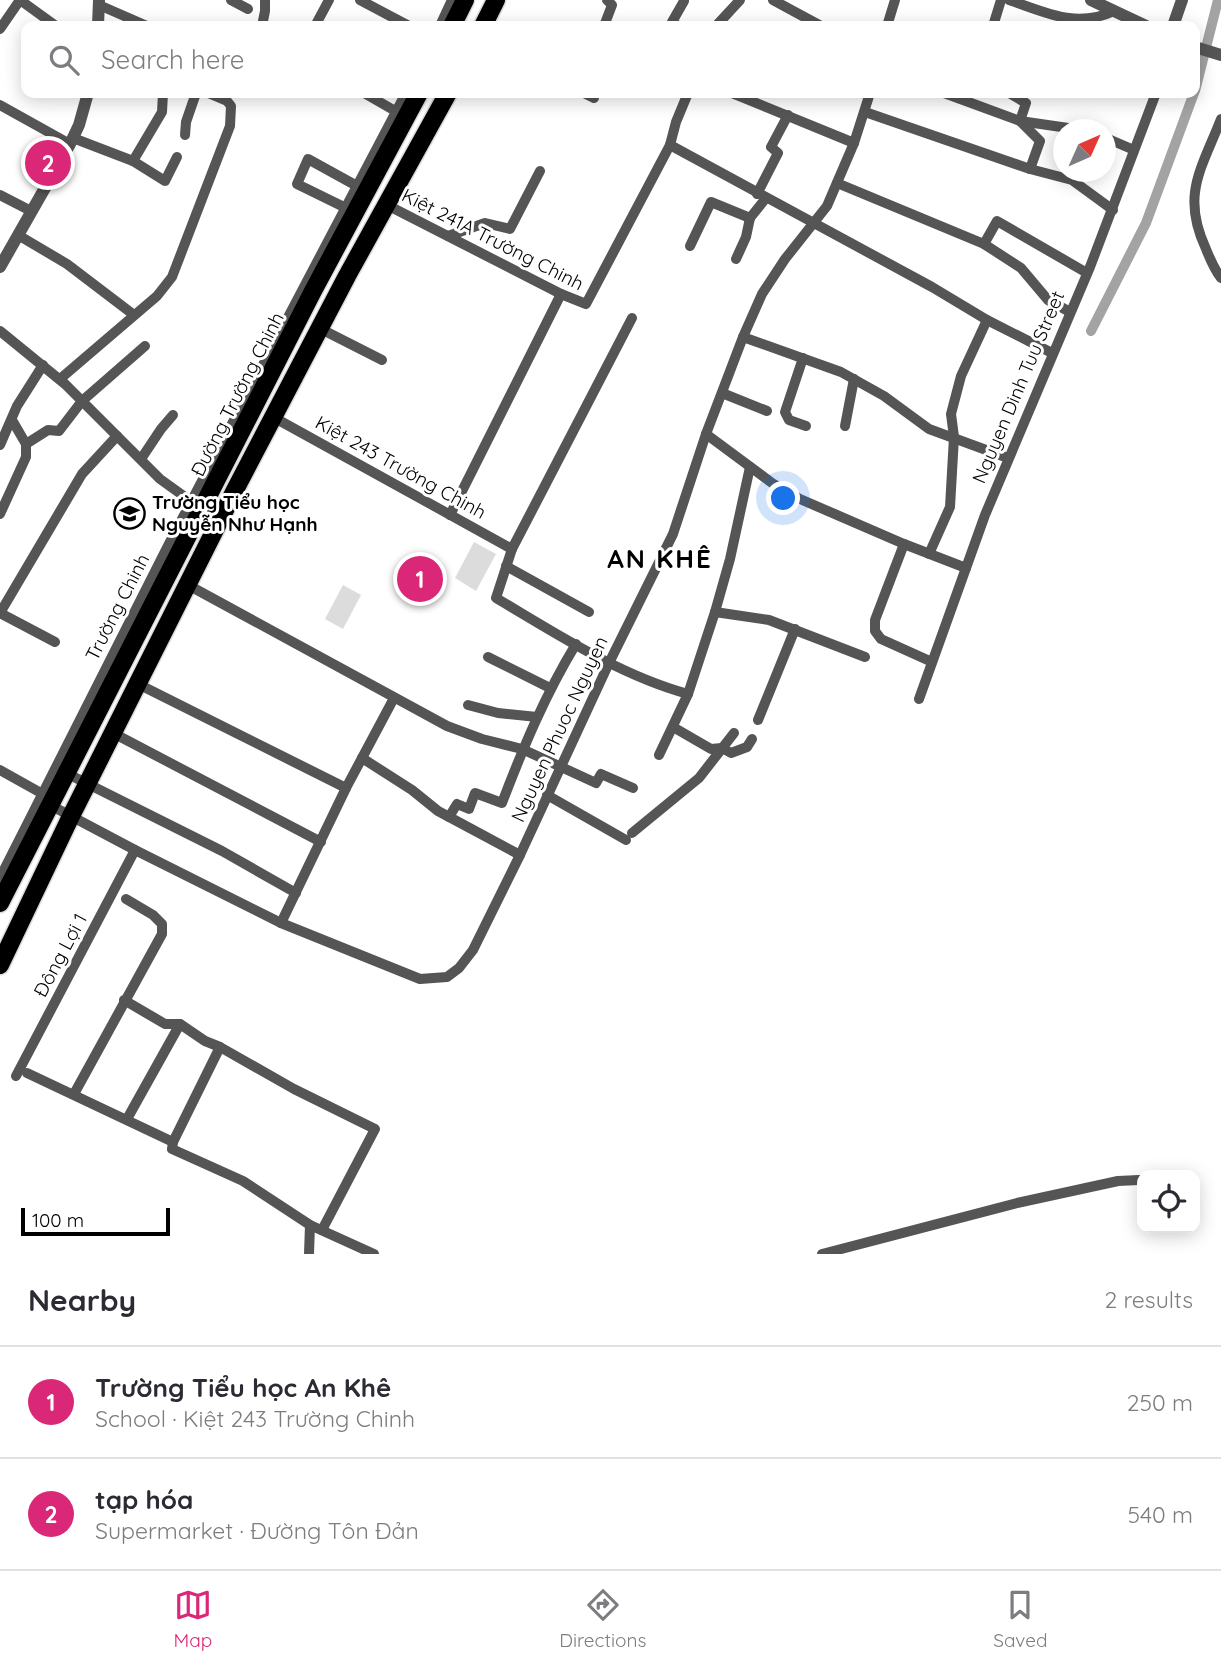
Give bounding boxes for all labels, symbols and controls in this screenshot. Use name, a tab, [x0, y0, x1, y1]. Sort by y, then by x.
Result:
search box	[21, 21, 1200, 98]
icon: search	[45, 41, 83, 79]
text: Search here	[101, 43, 245, 76]
north arrow	[1053, 119, 1116, 182]
pin: 2	[25, 137, 71, 189]
street label: Kiệt 241A Trường Chinh	[398, 183, 588, 295]
street label: Nguyen Dinh Tuu Street	[967, 287, 1069, 487]
street label: Đường Trường Chinh	[185, 308, 289, 480]
street label: Kiệt 243 Trường Chinh	[311, 410, 491, 524]
your location	[766, 481, 800, 515]
place label: Trường Tiểu học Nguyễn Như Hạnh	[152, 490, 318, 536]
school or university icon: Trường Tiểu học Nguyễn Như Hạnh	[112, 496, 146, 530]
district label: AN KHÊ	[607, 542, 713, 575]
street label: Trường Chinh	[80, 549, 154, 665]
pin: 1	[397, 553, 443, 605]
street label: Nguyen Phuoc Nguyen	[505, 632, 613, 826]
street label: Đông Lợi 1	[28, 909, 92, 1001]
map controls	[1137, 1170, 1200, 1233]
button: locate	[1137, 1170, 1200, 1233]
scale bar	[21, 1205, 170, 1237]
text: 100 m	[32, 1208, 84, 1232]
text: Nearby	[28, 1281, 136, 1319]
text: 2 results	[1104, 1285, 1193, 1314]
text: Trường Tiểu học An Khê	[95, 1371, 391, 1404]
text: 1	[47, 1388, 55, 1417]
text: 250 m	[1127, 1388, 1193, 1417]
text: School · Kiệt 243 Trường Chinh	[95, 1404, 415, 1433]
text: tạp hóa	[95, 1483, 193, 1516]
text: 2	[44, 1500, 58, 1529]
text: 540 m	[1127, 1500, 1193, 1529]
text: Supermarket · Đường Tôn Đản	[95, 1516, 419, 1545]
tab: Map	[174, 1586, 212, 1652]
tab: Directions	[559, 1586, 646, 1652]
tab: Saved	[993, 1586, 1048, 1652]

